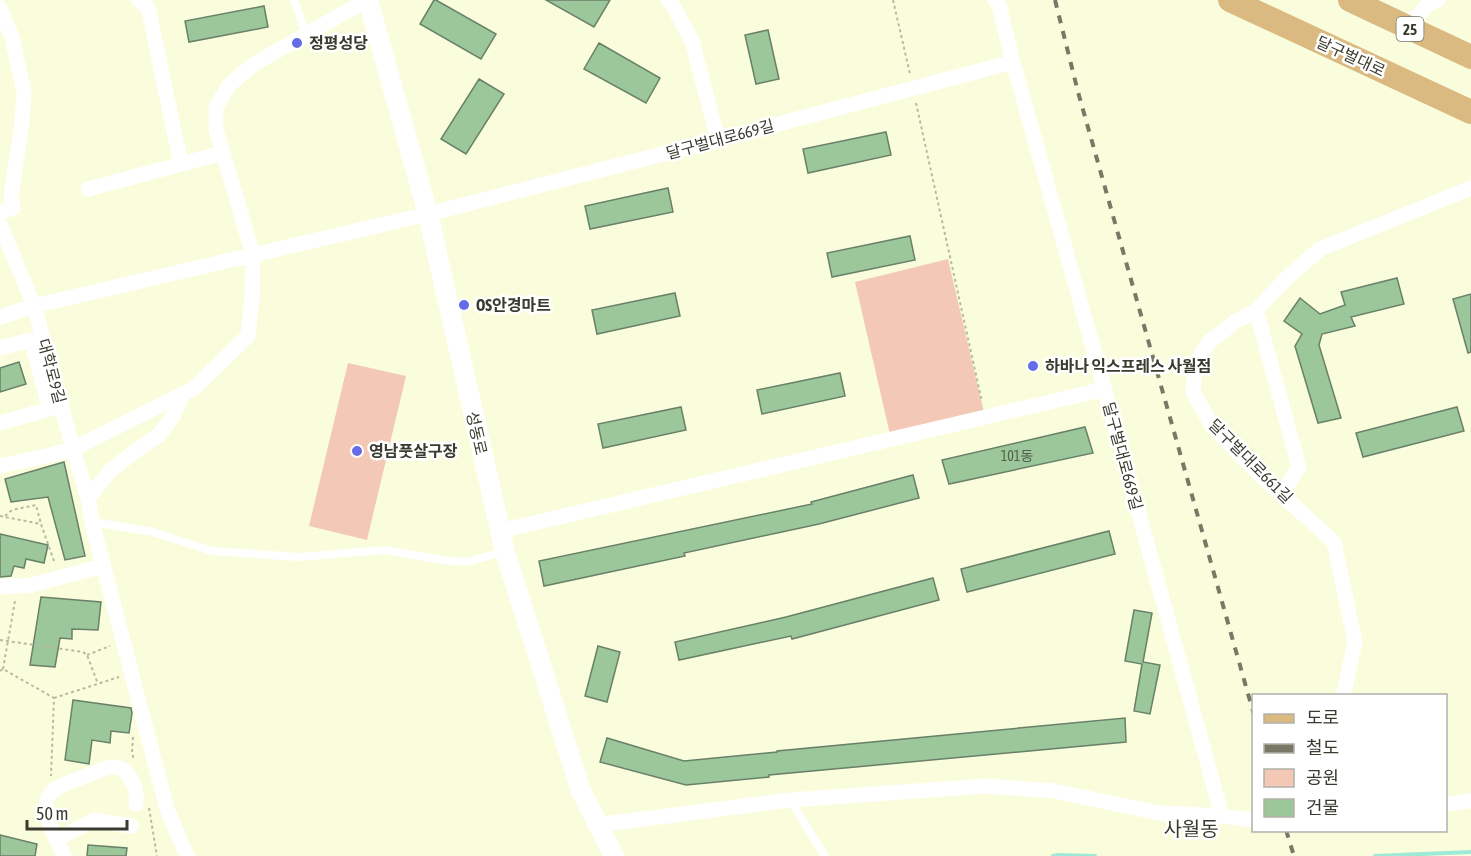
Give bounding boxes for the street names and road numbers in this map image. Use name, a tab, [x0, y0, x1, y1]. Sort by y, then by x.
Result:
road number: 25	[1396, 17, 1424, 41]
street label: 달구벌대로	[1314, 32, 1388, 80]
street label: 달구벌대로669길	[664, 116, 776, 162]
street label: 대학로9길	[35, 337, 69, 405]
street label: 달구벌대로669길	[1100, 400, 1146, 512]
street label: 성동로	[463, 409, 491, 457]
street label: 달구벌대로661길	[1205, 415, 1297, 507]

